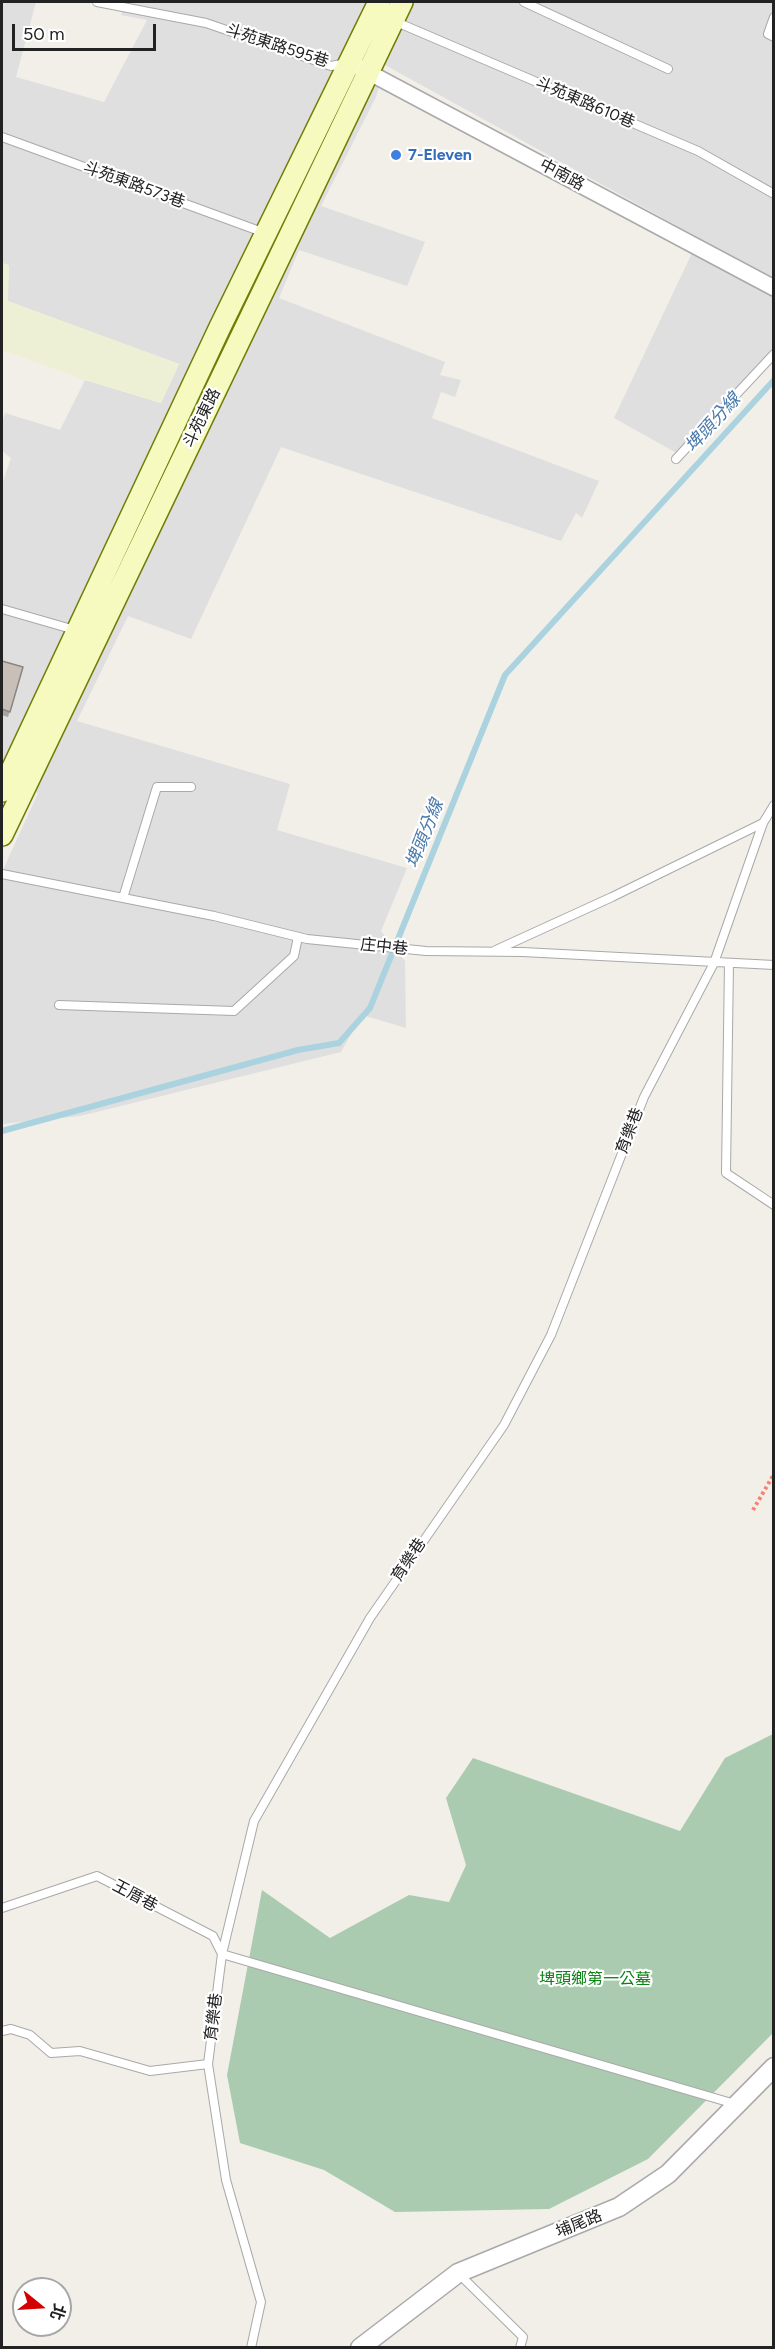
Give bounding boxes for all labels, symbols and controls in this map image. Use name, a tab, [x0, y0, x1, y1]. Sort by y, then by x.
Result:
scale bar	[15, 12, 159, 50]
street label: 斗苑東路595巷	[223, 20, 331, 72]
text: 50 m	[23, 23, 65, 45]
street label: 斗苑東路610巷	[532, 73, 638, 133]
place label: 7-Eleven	[408, 145, 472, 165]
marker: 7-Eleven	[389, 148, 403, 162]
street label: 中南路	[536, 155, 588, 195]
street label: 斗苑東路573巷	[81, 158, 187, 212]
street label: 斗苑東路	[179, 385, 225, 451]
water label: 埤頭分線	[681, 389, 745, 457]
water label: 埤頭分線	[402, 797, 448, 871]
street label: 庄中巷	[359, 935, 409, 959]
street label: 育樂巷	[612, 1105, 648, 1157]
street label: 育樂巷	[388, 1535, 430, 1585]
street label: 王厝巷	[109, 1876, 161, 1916]
park label: 埤頭鄉第一公墓	[539, 1969, 651, 1989]
street label: 育樂巷	[202, 1992, 226, 2042]
street label: 埔尾路	[553, 2206, 605, 2242]
north arrow	[12, 2277, 72, 2337]
text: 北	[46, 2302, 69, 2323]

